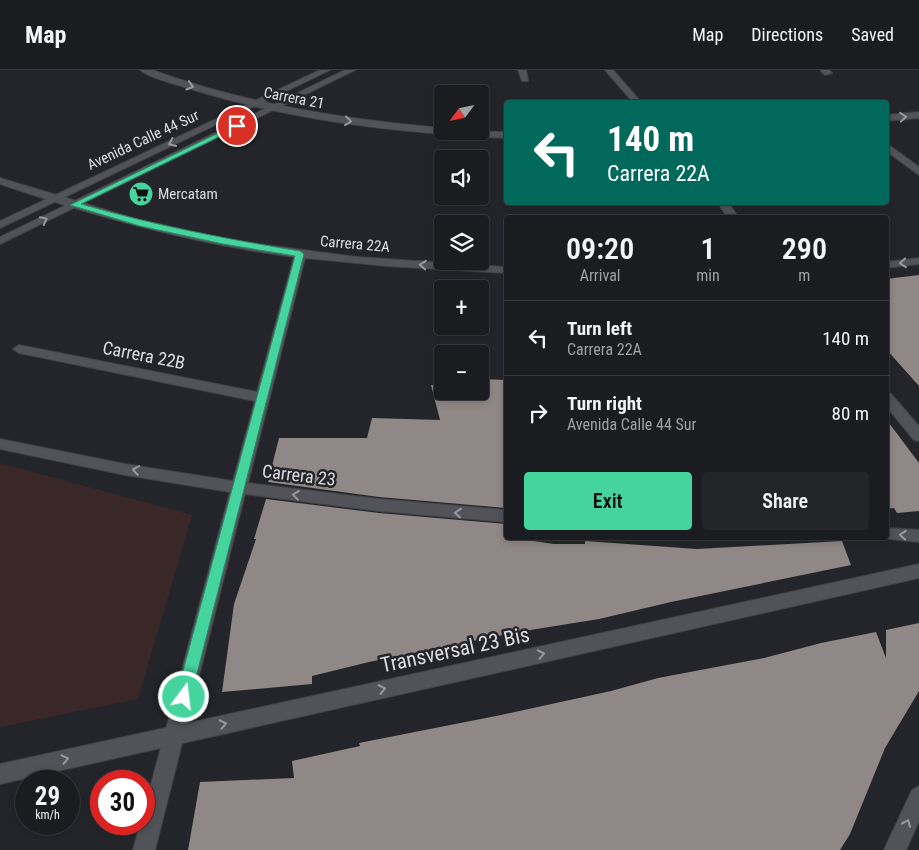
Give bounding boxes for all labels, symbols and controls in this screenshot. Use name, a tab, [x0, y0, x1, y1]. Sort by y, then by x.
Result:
text: Map	[25, 21, 66, 49]
text: Map	[692, 24, 723, 45]
text: Directions	[751, 24, 823, 45]
text: Saved	[851, 24, 894, 45]
one-way arrow	[185, 80, 193, 90]
street label: Carrera 21	[262, 83, 326, 113]
north arrow	[434, 85, 489, 140]
map controls	[434, 85, 489, 400]
pin	[216, 105, 258, 147]
street label: Avenida Calle 44 Sur	[84, 106, 202, 174]
icon: arrive	[223, 112, 251, 140]
one-way arrow	[899, 112, 907, 123]
one-way arrow	[344, 115, 352, 126]
text: 140 m	[607, 119, 694, 160]
icon: left	[524, 120, 589, 185]
one-way arrow	[168, 137, 177, 148]
button: sound	[434, 150, 489, 205]
text: Carrera 22A	[607, 161, 710, 186]
supermarket icon: Mercatam	[128, 181, 154, 207]
place label: Mercatam	[158, 185, 218, 203]
one-way arrow	[39, 215, 48, 226]
button: layers	[434, 215, 489, 270]
text: 09:20	[566, 231, 634, 266]
text: 1	[700, 231, 716, 266]
text: 290	[782, 231, 827, 266]
street label: Carrera 22A	[319, 232, 391, 256]
one-way arrow	[898, 257, 906, 268]
one-way arrow	[418, 260, 426, 271]
text: Arrival	[580, 266, 620, 285]
text: min	[696, 266, 720, 285]
text: m	[798, 266, 810, 285]
button: +	[434, 280, 489, 335]
text: Turn left	[567, 317, 632, 340]
icon: left	[524, 324, 552, 352]
text: 140 m	[822, 327, 869, 350]
street label: Carrera 22B	[101, 337, 187, 373]
text: Carrera 22A	[567, 340, 642, 359]
button: −	[434, 345, 489, 400]
text: Turn right	[567, 392, 642, 415]
icon: right	[524, 399, 552, 427]
text: 80 m	[832, 402, 869, 425]
text: Avenida Calle 44 Sur	[567, 415, 696, 434]
street label: Carrera 23	[261, 460, 337, 490]
one-way arrow	[131, 465, 140, 475]
button: Exit	[524, 472, 692, 530]
button: Share	[702, 472, 869, 530]
one-way arrow	[292, 490, 300, 501]
one-way arrow	[453, 507, 461, 518]
one-way arrow	[898, 530, 906, 541]
street label: Transversal 23 Bis	[378, 622, 532, 678]
one-way arrow	[536, 650, 545, 660]
position arrow	[157, 670, 209, 722]
one-way arrow	[378, 685, 386, 695]
one-way arrow	[219, 719, 228, 730]
one-way arrow	[60, 755, 69, 765]
speed limit sign: 30	[90, 770, 155, 835]
text: 29	[35, 782, 60, 811]
text: km/h	[35, 808, 60, 822]
one-way arrow	[901, 819, 911, 828]

